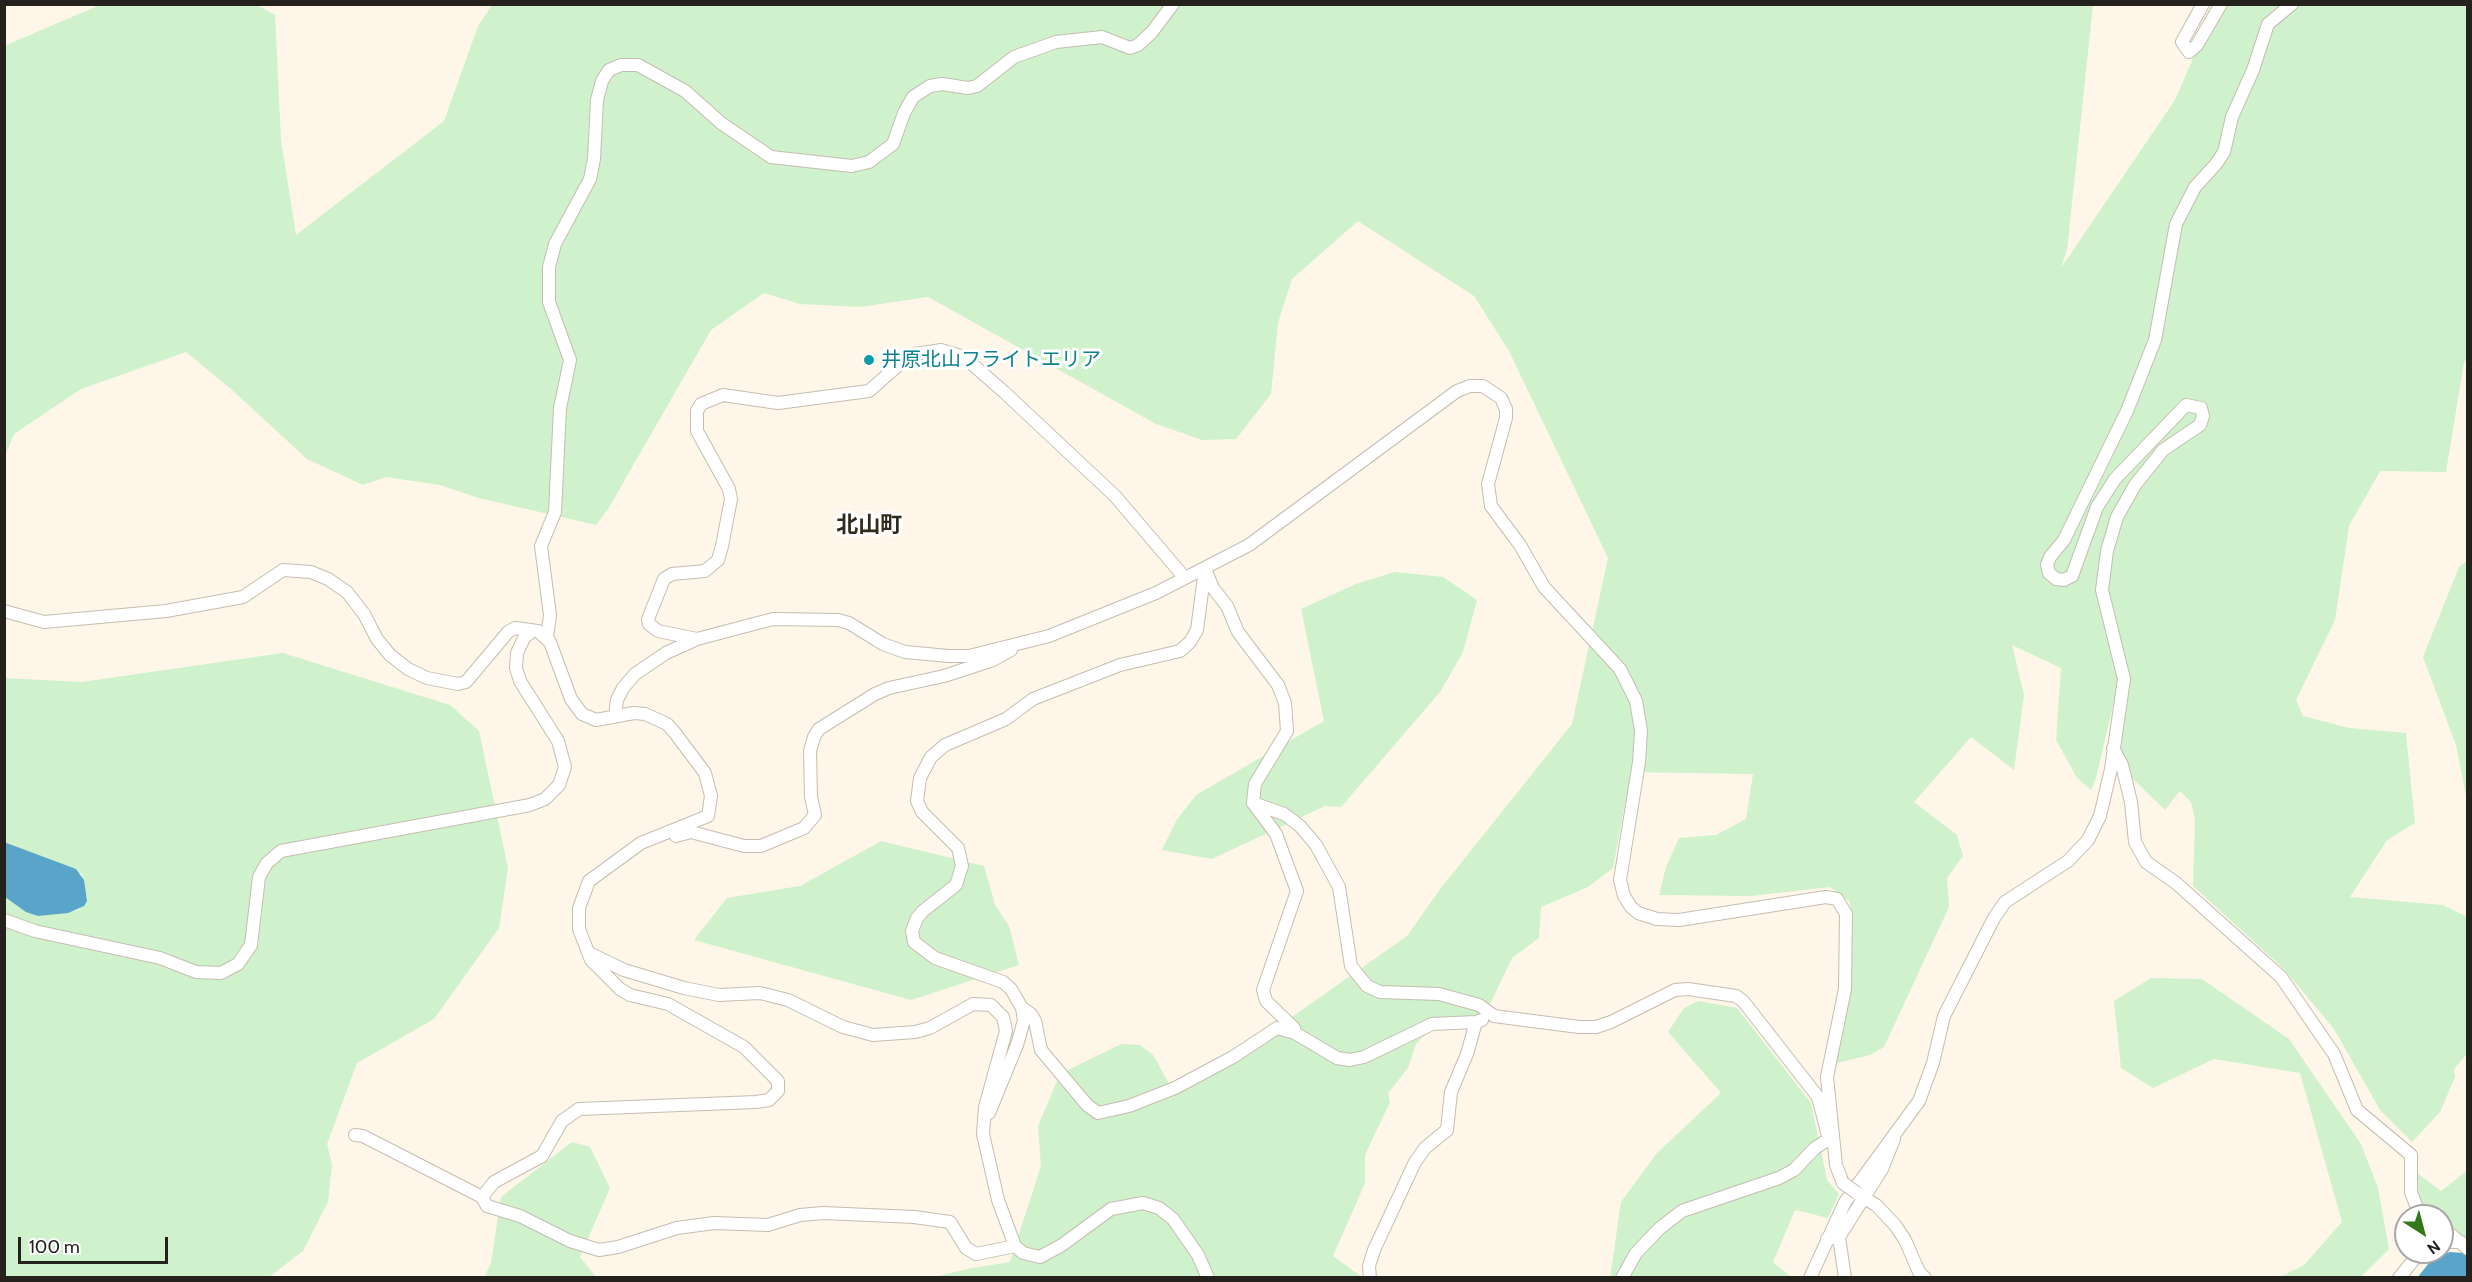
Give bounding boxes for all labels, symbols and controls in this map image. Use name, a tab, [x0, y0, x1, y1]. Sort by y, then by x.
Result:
place label: 井原北山フライトエリア	[881, 348, 1101, 372]
marker: 井原北山フライトエリア	[862, 353, 876, 367]
district label: 北山町	[836, 513, 902, 539]
north arrow	[2394, 1204, 2454, 1264]
scale bar	[21, 1225, 171, 1263]
text: 100 m	[29, 1236, 80, 1258]
text: N	[2424, 1236, 2444, 1258]

